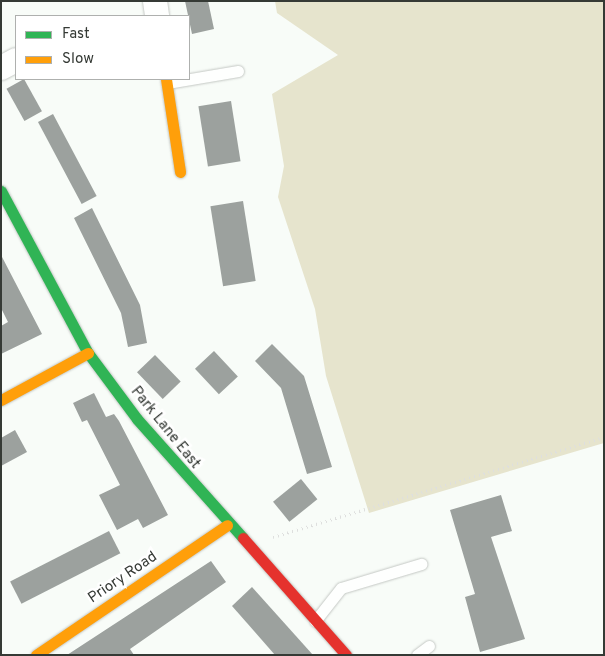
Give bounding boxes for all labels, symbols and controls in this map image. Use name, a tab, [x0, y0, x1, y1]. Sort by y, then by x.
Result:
legend	[15, 15, 190, 80]
text: Fast	[62, 25, 90, 44]
text: Slow	[62, 50, 94, 69]
street label: Park Lane East	[126, 383, 204, 473]
street label: Priory Road	[85, 548, 161, 608]

